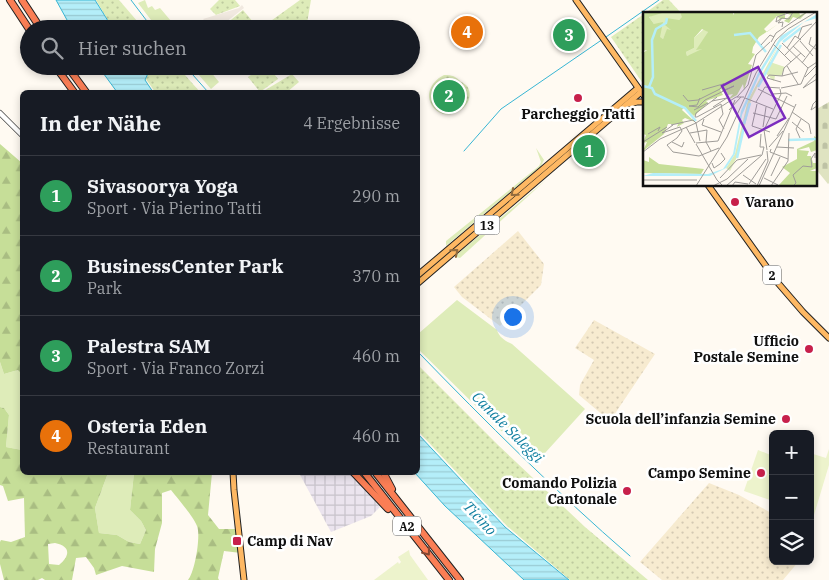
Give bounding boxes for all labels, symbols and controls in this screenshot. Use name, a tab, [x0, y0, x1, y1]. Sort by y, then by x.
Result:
inset map	[643, 12, 816, 186]
pin: 4	[451, 13, 483, 51]
pin: 3	[553, 16, 585, 54]
search box	[20, 20, 420, 75]
icon: search	[38, 34, 66, 62]
text: Hier suchen	[78, 36, 187, 60]
pin: 2	[433, 77, 465, 115]
marker: Parcheggio Tatti	[572, 92, 584, 104]
place label: Parcheggio Tatti	[521, 105, 635, 123]
text: In der Nähe	[40, 109, 161, 137]
text: 4 Ergebnisse	[303, 113, 400, 133]
pin: 1	[573, 132, 605, 170]
text: Sivasoorya Yoga	[87, 174, 238, 198]
text: 1	[51, 186, 61, 206]
text: 290 m	[352, 186, 400, 206]
one-way arrow	[511, 187, 520, 196]
place label: Varano	[745, 193, 794, 211]
marker: Varano	[729, 196, 741, 208]
text: Sport · Via Pierino Tatti	[87, 198, 262, 218]
road number: 13	[474, 216, 500, 234]
one-way arrow	[449, 248, 458, 257]
text: BusinessCenter Park	[87, 254, 283, 278]
text: 2	[51, 266, 61, 286]
text: 370 m	[352, 266, 400, 286]
road number: 2	[763, 266, 781, 284]
text: Park	[87, 278, 122, 298]
your location	[500, 304, 526, 330]
place label: Ufficio Postale Semine	[693, 332, 799, 366]
text: Palestra SAM	[87, 334, 211, 358]
marker: Ufficio Postale Semine	[803, 343, 815, 355]
text: 3	[51, 346, 61, 366]
text: 460 m	[352, 346, 400, 366]
text: Sport · Via Franco Zorzi	[87, 358, 265, 378]
water label: Canale Saleggi	[468, 387, 548, 467]
place label: Scuola dell’infanzia Semine	[585, 410, 776, 428]
marker: Scuola dell’infanzia Semine	[780, 413, 792, 425]
text: Osteria Eden	[87, 414, 207, 438]
text: 4	[51, 426, 61, 446]
text: 460 m	[352, 426, 400, 446]
map controls	[769, 430, 814, 565]
button: +	[769, 430, 814, 475]
text: Restaurant	[87, 438, 170, 458]
place label: Campo Semine	[648, 464, 751, 482]
marker: Campo Semine	[755, 467, 767, 479]
place label: Comando Polizia Cantonale	[502, 474, 617, 508]
button: −	[769, 475, 814, 520]
marker: Comando Polizia Cantonale	[621, 485, 633, 497]
water label: Ticino	[459, 497, 501, 539]
road number: A2	[393, 516, 421, 536]
button: layers	[769, 520, 814, 565]
place label: Camp di Nav	[247, 532, 333, 550]
marker: Camp di Nav	[231, 535, 243, 547]
one-way arrow	[421, 546, 430, 556]

